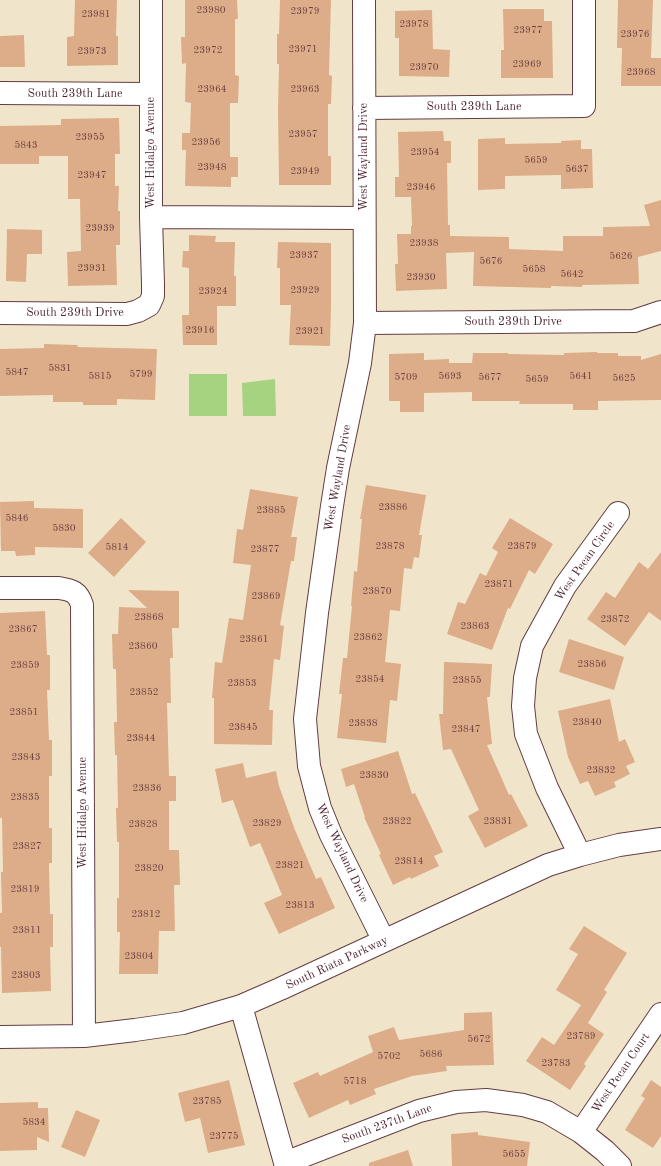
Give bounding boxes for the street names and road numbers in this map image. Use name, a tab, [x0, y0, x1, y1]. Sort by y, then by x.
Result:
street label: South 239th Lane	[28, 87, 122, 101]
street label: West Hidalgo Avenue	[144, 97, 158, 209]
street label: South 239th Lane	[427, 100, 521, 114]
street label: West Wayland Drive	[357, 103, 371, 211]
street label: South 239th Drive	[26, 306, 124, 320]
street label: South 239th Drive	[464, 315, 562, 329]
street label: West Wayland Drive	[322, 424, 354, 532]
street label: West Pecan Circle	[552, 518, 618, 604]
street label: West Hidalgo Avenue	[76, 757, 90, 869]
street label: West Wayland Drive	[313, 801, 371, 905]
street label: South Riata Parkway	[284, 933, 390, 993]
street label: West Pecan Court	[589, 1030, 653, 1116]
street label: South 237th Lane	[340, 1101, 434, 1147]

